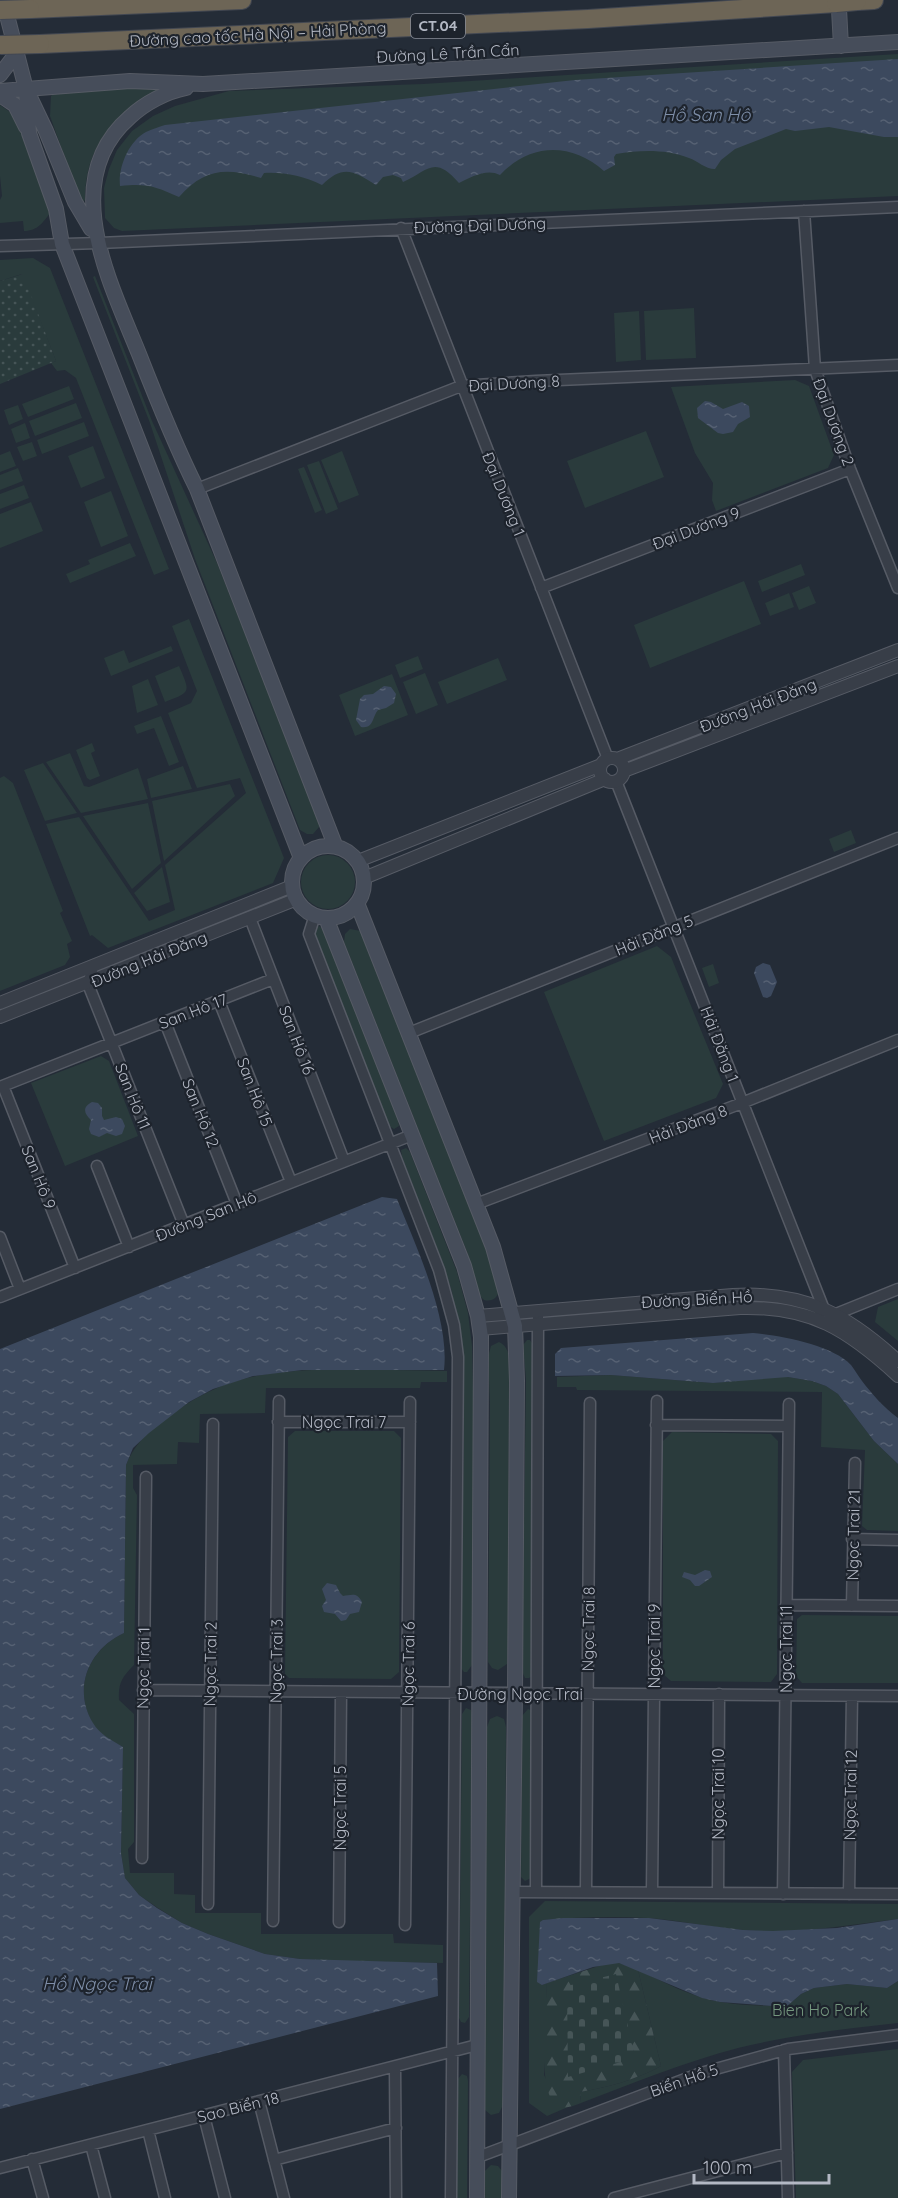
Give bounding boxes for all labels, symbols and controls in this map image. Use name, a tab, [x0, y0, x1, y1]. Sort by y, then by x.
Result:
road number: CT.04	[411, 14, 465, 38]
street label: Đường cao tốc Hà Nội – Hải Phòng	[129, 17, 387, 51]
street label: Đường Lê Trần Cẩn	[376, 39, 520, 67]
water label: Hồ San Hô	[662, 103, 752, 126]
street label: Đường Đại Dương	[414, 213, 546, 237]
street label: Đại Dương 8	[468, 371, 560, 395]
street label: Đại Dương 2	[809, 375, 859, 469]
street label: Đại Dương 1	[478, 449, 530, 539]
street label: Đại Dương 9	[650, 502, 742, 554]
street label: Đường Hải Đăng	[697, 674, 819, 736]
street label: Hải Đăng 5	[612, 910, 696, 960]
street label: Đường Hải Đăng	[88, 927, 210, 991]
street label: San Hô 17	[156, 989, 230, 1033]
street label: San Hô 16	[275, 1003, 319, 1078]
street label: Hải Đăng 1	[696, 1003, 744, 1085]
street label: San Hô 15	[233, 1055, 277, 1129]
street label: San Hô 11	[111, 1060, 155, 1132]
street label: San Hô 12	[178, 1076, 224, 1151]
street label: Hải Đăng 8	[646, 1100, 730, 1148]
street label: San Hô 9	[17, 1142, 61, 1212]
street label: Đường San Hô	[152, 1187, 260, 1245]
street label: Đường Biển Hồ	[641, 1286, 753, 1312]
street label: Ngọc Trai 7	[302, 1412, 386, 1432]
street label: Ngọc Trai 21	[842, 1489, 864, 1581]
street label: Ngọc Trai 8	[577, 1586, 599, 1672]
street label: Ngọc Trai 9	[644, 1603, 664, 1689]
street label: Ngọc Trai 11	[776, 1605, 796, 1693]
street label: Ngọc Trai 3	[265, 1619, 287, 1703]
street label: Ngọc Trai 2	[199, 1621, 221, 1707]
street label: Ngọc Trai 6	[397, 1621, 419, 1707]
street label: Ngọc Trai 1	[132, 1627, 154, 1709]
street label: Đường Ngọc Trai	[457, 1684, 583, 1704]
street label: Ngọc Trai 10	[708, 1748, 728, 1840]
street label: Ngọc Trai 12	[839, 1749, 861, 1841]
street label: Ngọc Trai 5	[330, 1766, 350, 1850]
water label: Hồ Ngọc Trai	[42, 1972, 154, 1995]
park label: Bien Ho Park	[772, 2000, 868, 2020]
street label: Biển Hồ 5	[647, 2059, 721, 2101]
street label: Sao Biển 18	[195, 2087, 281, 2127]
scale bar	[694, 2147, 829, 2185]
text: 100 m	[703, 2156, 752, 2179]

